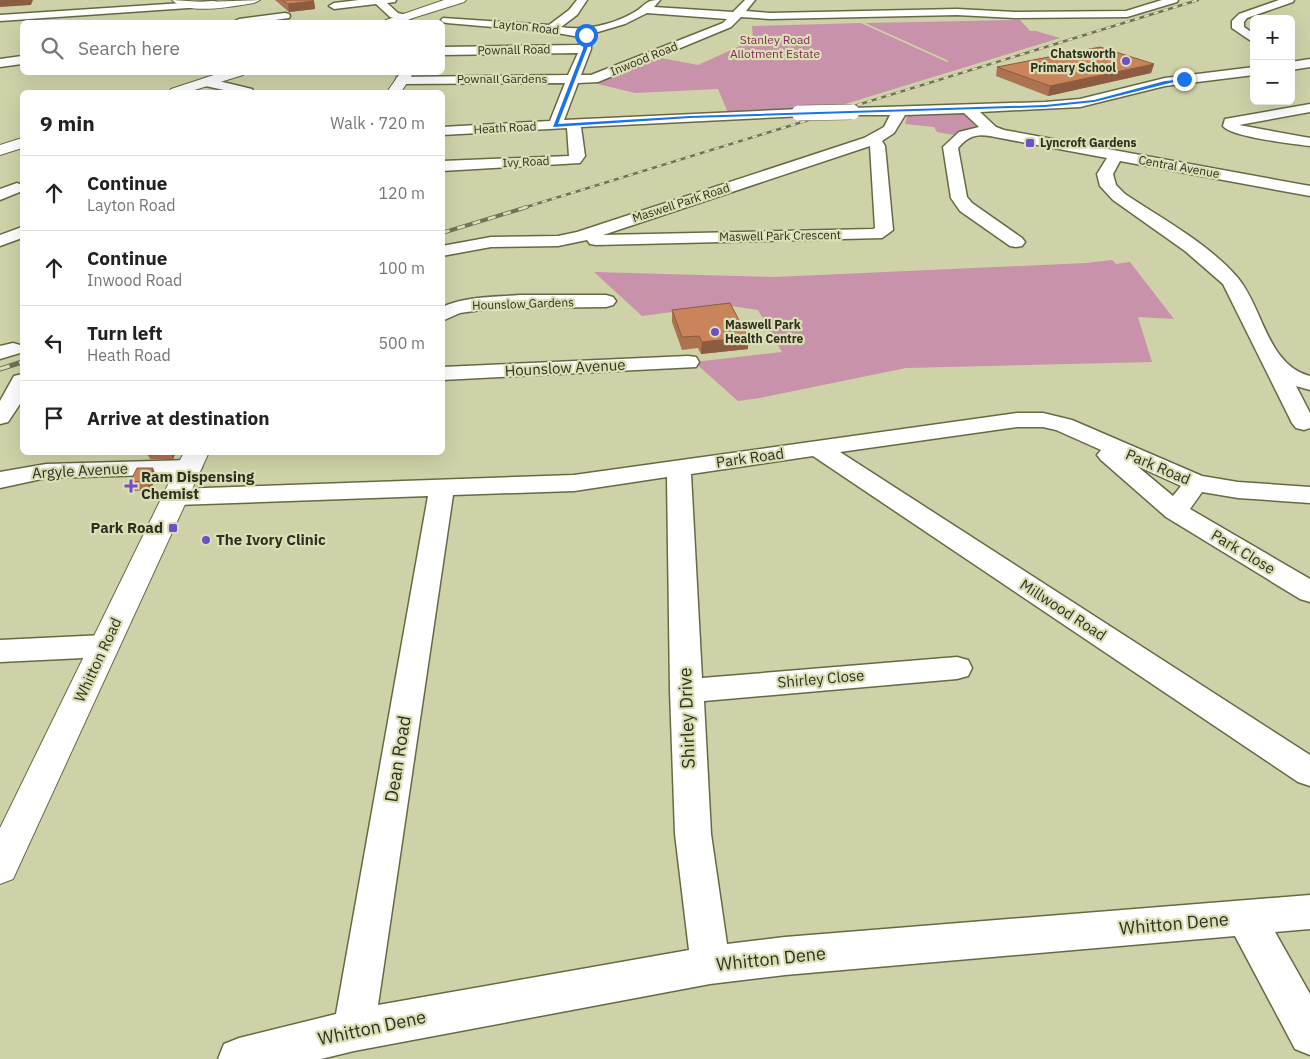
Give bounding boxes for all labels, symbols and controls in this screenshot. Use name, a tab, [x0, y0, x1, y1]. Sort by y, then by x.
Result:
map controls	[1250, 15, 1295, 105]
button: +	[1250, 15, 1295, 60]
street label: Layton Road	[492, 16, 560, 37]
search box	[20, 20, 445, 75]
route start	[575, 24, 598, 47]
park label: Stanley Road Allotment Estate	[730, 32, 820, 61]
icon: search	[38, 34, 66, 62]
text: Search here	[78, 36, 180, 60]
street label: Inwood Road	[608, 38, 680, 79]
street label: Pownall Road	[477, 41, 551, 58]
place label: Chatsworth Primary School	[1030, 46, 1116, 75]
marker: Chatsworth Primary School	[1120, 55, 1132, 67]
button: −	[1250, 60, 1295, 105]
route end	[1173, 68, 1196, 91]
street label: Pownall Gardens	[457, 71, 548, 86]
text: 9 min	[40, 109, 95, 137]
text: Walk · 720 m	[330, 113, 425, 133]
street label: Heath Road	[473, 118, 537, 137]
place label: Lyncroft Gardens	[1040, 135, 1136, 150]
marker: Lyncroft Gardens	[1024, 137, 1036, 149]
street label: Central Avenue	[1137, 152, 1221, 181]
street label: Ivy Road	[502, 153, 550, 170]
text: Continue	[87, 171, 167, 195]
icon: ahead	[40, 179, 68, 207]
street label: Maswell Park Road	[630, 180, 732, 225]
text: 120 m	[378, 183, 425, 203]
text: Layton Road	[87, 195, 176, 215]
street label: Maswell Park Crescent	[719, 227, 841, 244]
text: Continue	[87, 246, 167, 270]
icon: ahead	[40, 254, 68, 282]
text: 100 m	[378, 258, 425, 278]
text: Inwood Road	[87, 270, 182, 290]
street label: Hounslow Gardens	[472, 294, 574, 313]
place label: Maswell Park Health Centre	[725, 317, 804, 346]
text: Turn left	[87, 321, 163, 345]
marker: Maswell Park Health Centre	[709, 326, 721, 338]
icon: left	[40, 329, 68, 357]
text: 500 m	[378, 333, 425, 353]
text: Heath Road	[87, 345, 171, 365]
street label: Hounslow Avenue	[504, 355, 626, 380]
icon: arrive	[40, 404, 68, 432]
text: Arrive at destination	[87, 406, 270, 430]
street label: Park Road	[715, 443, 785, 472]
street label: Park Road	[1123, 444, 1193, 489]
street label: Argyle Avenue	[31, 458, 129, 483]
place label: Ram Dispensing Chemist	[141, 467, 255, 503]
marker: Ram Dispensing Chemist	[125, 480, 137, 492]
place label: Park Road	[91, 518, 163, 537]
marker: Park Road	[167, 522, 179, 534]
street label: Park Close	[1208, 525, 1279, 578]
place label: The Ivory Clinic	[216, 530, 326, 549]
marker: The Ivory Clinic	[200, 534, 212, 546]
street label: Millwood Road	[1017, 575, 1110, 644]
street label: Whitton Road	[70, 615, 125, 705]
street label: Shirley Close	[777, 665, 865, 692]
street label: Shirley Drive	[673, 667, 700, 769]
street label: Dean Road	[379, 714, 416, 804]
street label: Whitton Dene	[1118, 907, 1230, 940]
street label: Whitton Dene	[715, 941, 827, 976]
street label: Whitton Dene	[316, 1005, 428, 1050]

